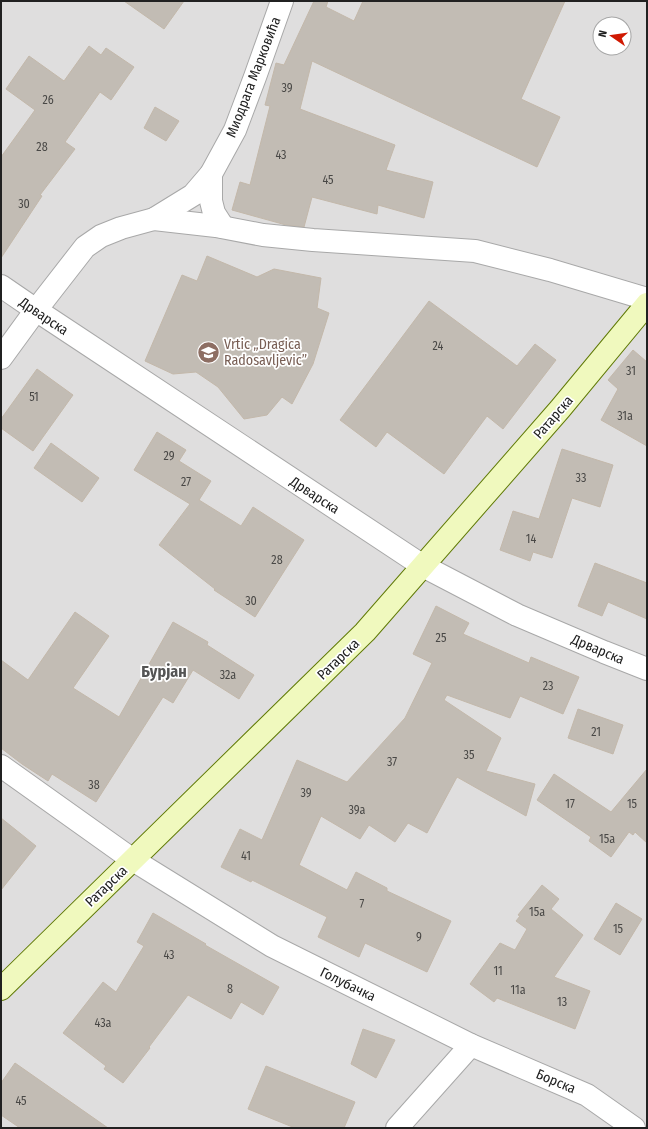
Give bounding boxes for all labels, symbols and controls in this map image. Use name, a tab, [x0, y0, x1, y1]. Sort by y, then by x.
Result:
street label: Миодрага Марковића	[223, 14, 284, 140]
north arrow	[592, 16, 632, 56]
text: N	[596, 29, 610, 39]
house number: 39	[281, 81, 293, 95]
house number: 26	[42, 93, 54, 107]
house number: 28	[36, 140, 48, 154]
house number: 43	[275, 148, 287, 162]
house number: 45	[322, 173, 334, 187]
house number: 30	[18, 197, 30, 211]
street label: Дрварска	[15, 293, 72, 339]
place label: Vrtic „Dragica Radosavljevic”	[224, 336, 307, 369]
school or university icon: Vrtic „Dragica Radosavljevic”	[196, 339, 222, 365]
house number: 24	[433, 339, 444, 353]
house number: 31	[626, 364, 636, 378]
house number: 51	[29, 390, 39, 404]
street label: Ратарска	[530, 392, 577, 442]
house number: 31a	[617, 409, 633, 423]
house number: 29	[163, 449, 175, 463]
house number: 33	[576, 471, 586, 485]
street label: Дрварска	[286, 473, 343, 518]
house number: 27	[181, 475, 191, 489]
house number: 14	[526, 532, 536, 546]
house number: 28	[271, 553, 283, 567]
house number: 30	[245, 594, 257, 608]
street label: Дрварска	[568, 630, 627, 668]
house number: 25	[436, 631, 447, 645]
street label: Ратарска	[314, 635, 363, 683]
district label: Бурјан	[141, 662, 187, 681]
house number: 32a	[220, 668, 236, 682]
house number: 23	[543, 679, 553, 693]
house number: 21	[591, 725, 601, 739]
house number: 35	[464, 748, 475, 762]
house number: 37	[387, 755, 397, 769]
house number: 38	[88, 778, 100, 792]
house number: 39	[300, 786, 312, 800]
house number: 17	[565, 797, 575, 811]
house number: 15	[627, 797, 638, 811]
house number: 39a	[349, 803, 366, 817]
house number: 15a	[599, 832, 615, 846]
house number: 41	[241, 849, 251, 863]
street label: Ратарска	[82, 862, 131, 910]
house number: 7	[360, 897, 365, 911]
house number: 15a	[529, 905, 545, 919]
house number: 15	[613, 922, 624, 936]
house number: 9	[416, 930, 422, 944]
house number: 43	[163, 948, 175, 962]
street label: Голубачка	[317, 964, 379, 1005]
house number: 11	[493, 964, 503, 978]
house number: 8	[227, 982, 233, 996]
house number: 11a	[510, 983, 526, 997]
house number: 13	[557, 995, 567, 1009]
house number: 43a	[95, 1016, 112, 1030]
street label: Борска	[533, 1066, 578, 1097]
house number: 45	[15, 1094, 27, 1108]

